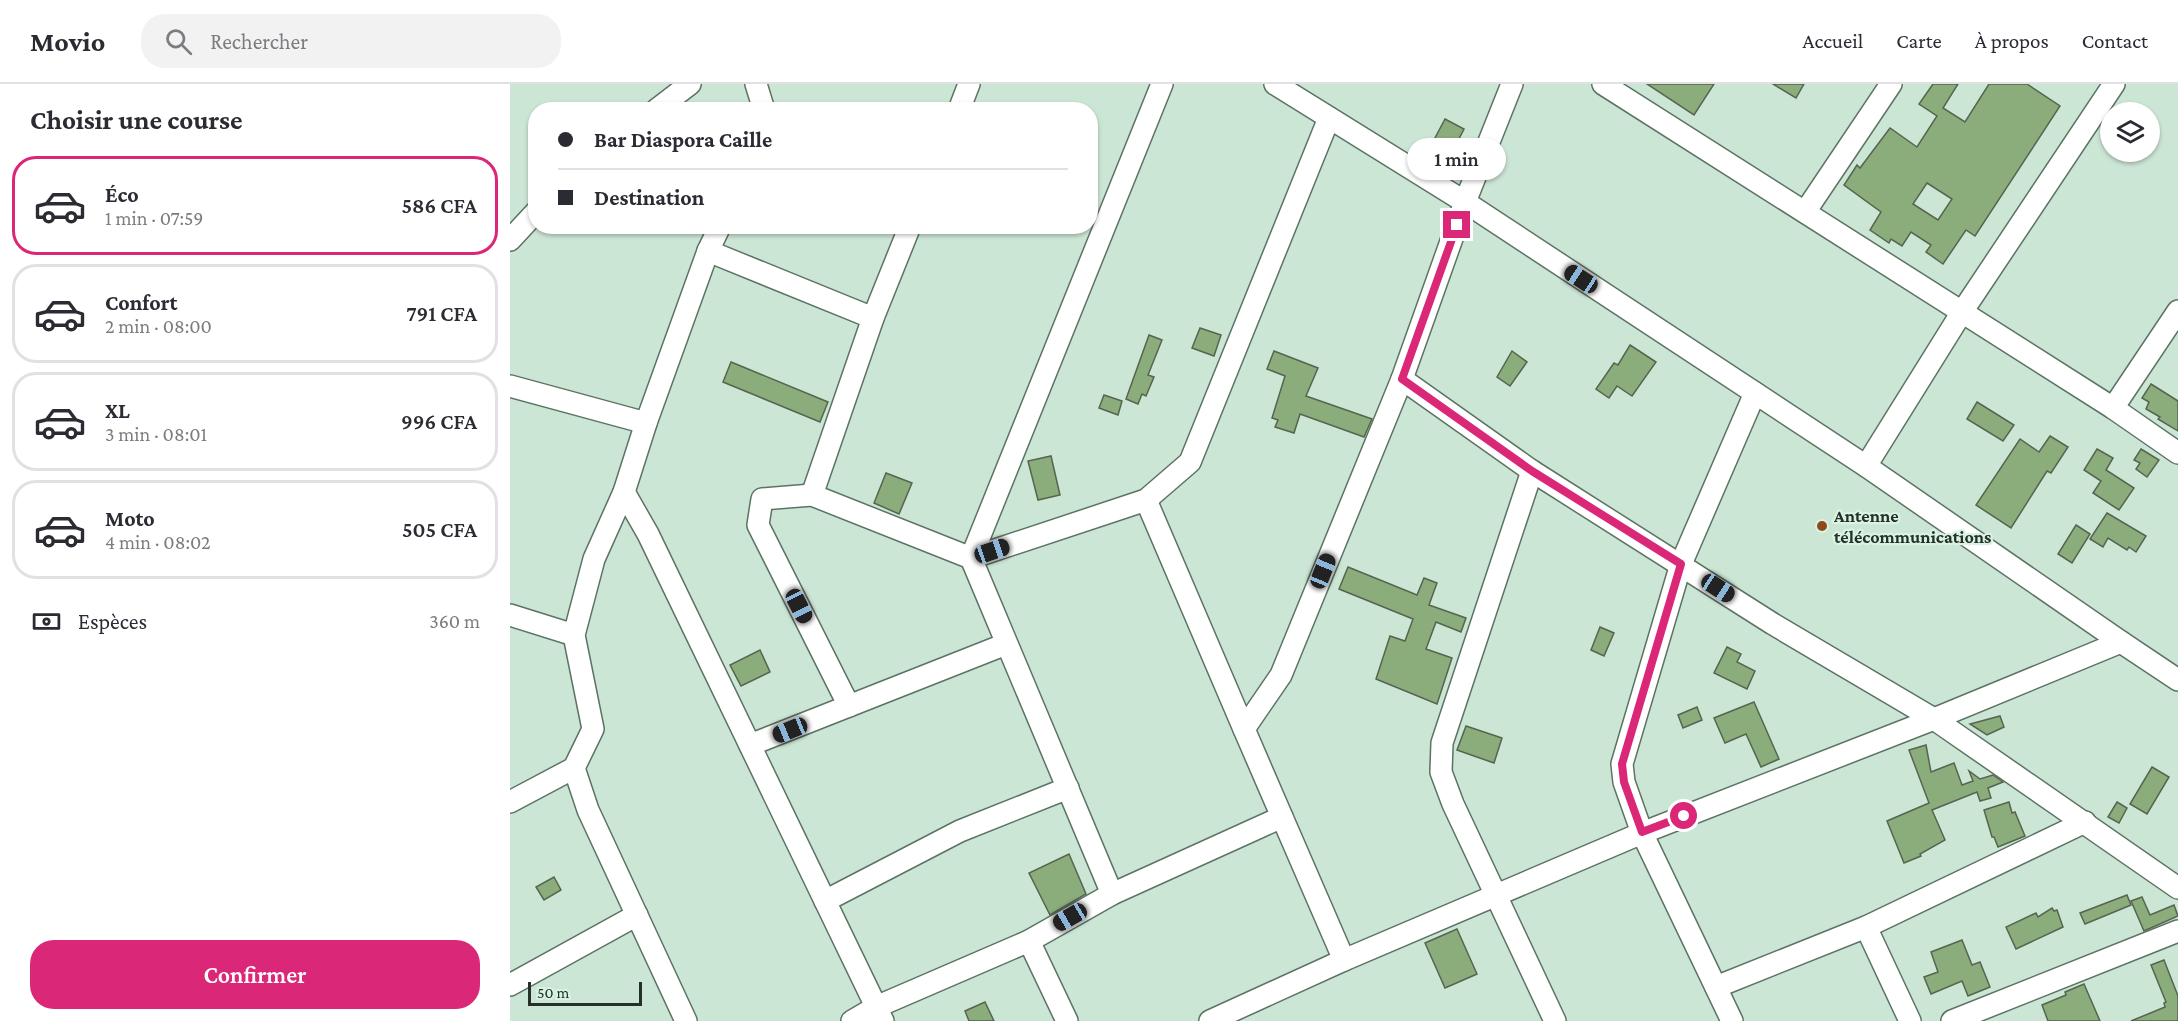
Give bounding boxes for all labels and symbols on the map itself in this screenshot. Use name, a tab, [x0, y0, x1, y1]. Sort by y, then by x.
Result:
callout: 1 min	[1408, 138, 1506, 180]
route end	[1443, 211, 1470, 238]
car	[1561, 262, 1601, 296]
place label: Antenne télécommunications	[1833, 506, 1991, 547]
marker: Antenne télécommunications	[1815, 519, 1829, 533]
car	[972, 537, 1012, 565]
car	[1308, 551, 1338, 591]
car	[1698, 571, 1738, 605]
car	[783, 586, 815, 626]
car	[770, 715, 810, 745]
route start	[1670, 802, 1697, 829]
car	[1050, 900, 1090, 934]
scale bar	[528, 979, 642, 1006]

